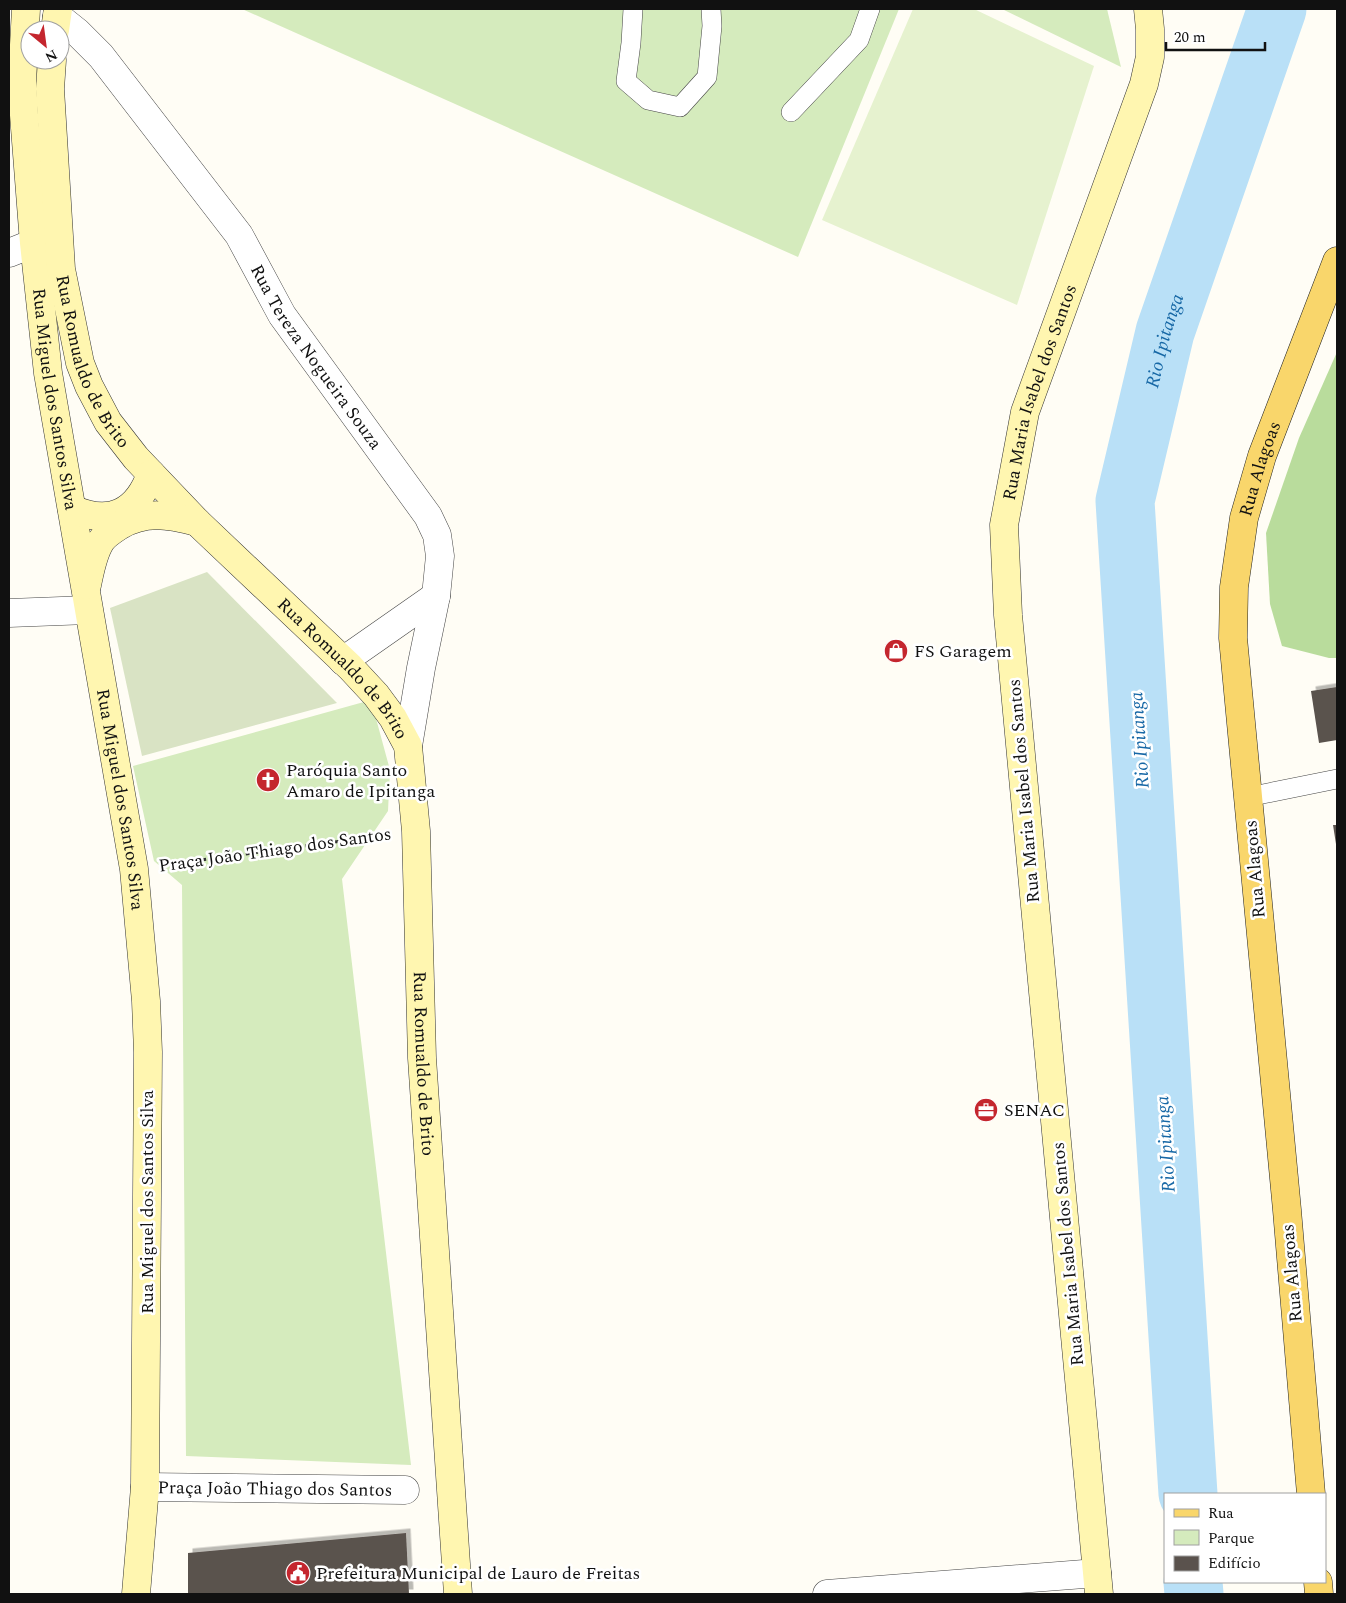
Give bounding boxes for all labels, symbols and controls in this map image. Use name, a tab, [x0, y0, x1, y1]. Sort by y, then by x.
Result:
north arrow	[20, 20, 70, 70]
scale bar	[1166, 20, 1265, 52]
text: 20 m	[1174, 26, 1206, 49]
text: N	[41, 44, 61, 68]
street label: Rua Tereza Nogueira Souza	[244, 259, 389, 455]
street label: Rua Romualdo de Brito	[49, 272, 137, 454]
street label: Rua Maria Isabel dos Santos	[995, 280, 1084, 503]
street label: Rua Miguel dos Santos Silva	[25, 287, 85, 512]
water label: Rio Ipitanga	[1138, 289, 1192, 391]
street label: Rua Alagoas	[1232, 417, 1288, 520]
street label: Rua Romualdo de Brito	[271, 591, 415, 744]
shop icon: FS Garagem	[883, 638, 909, 664]
place label: FS Garagem	[914, 638, 1012, 665]
street label: Rua Maria Isabel dos Santos	[1001, 678, 1047, 904]
street label: Rua Miguel dos Santos Silva	[89, 687, 151, 912]
water label: Rio Ipitanga	[1122, 690, 1158, 789]
place label: Paróquia Santo Amaro de Ipitanga	[286, 757, 435, 805]
church icon: Paróquia Santo Amaro de Ipitanga	[255, 767, 281, 793]
street label: Rua Alagoas	[1237, 819, 1273, 919]
street label: Praça João Thiago dos Santos	[157, 820, 393, 880]
street label: Rua Romualdo de Brito	[406, 971, 442, 1157]
street label: Rua Miguel dos Santos Silva	[134, 1090, 161, 1314]
water label: Rio Ipitanga	[1148, 1094, 1184, 1193]
office icon: SENAC	[973, 1097, 999, 1123]
place label: SENAC	[1004, 1097, 1065, 1124]
street label: Rua Maria Isabel dos Santos	[1045, 1141, 1091, 1367]
street label: Rua Alagoas	[1274, 1223, 1310, 1323]
street label: Praça João Thiago dos Santos	[157, 1474, 393, 1503]
legend	[1164, 1493, 1326, 1583]
text: Rua	[1208, 1502, 1234, 1525]
text: Parque	[1208, 1527, 1255, 1550]
text: Edifício	[1208, 1552, 1261, 1575]
public building icon: Prefeitura Municipal de Lauro de Freitas	[285, 1560, 311, 1586]
place label: Prefeitura Municipal de Lauro de Freitas	[316, 1560, 640, 1587]

